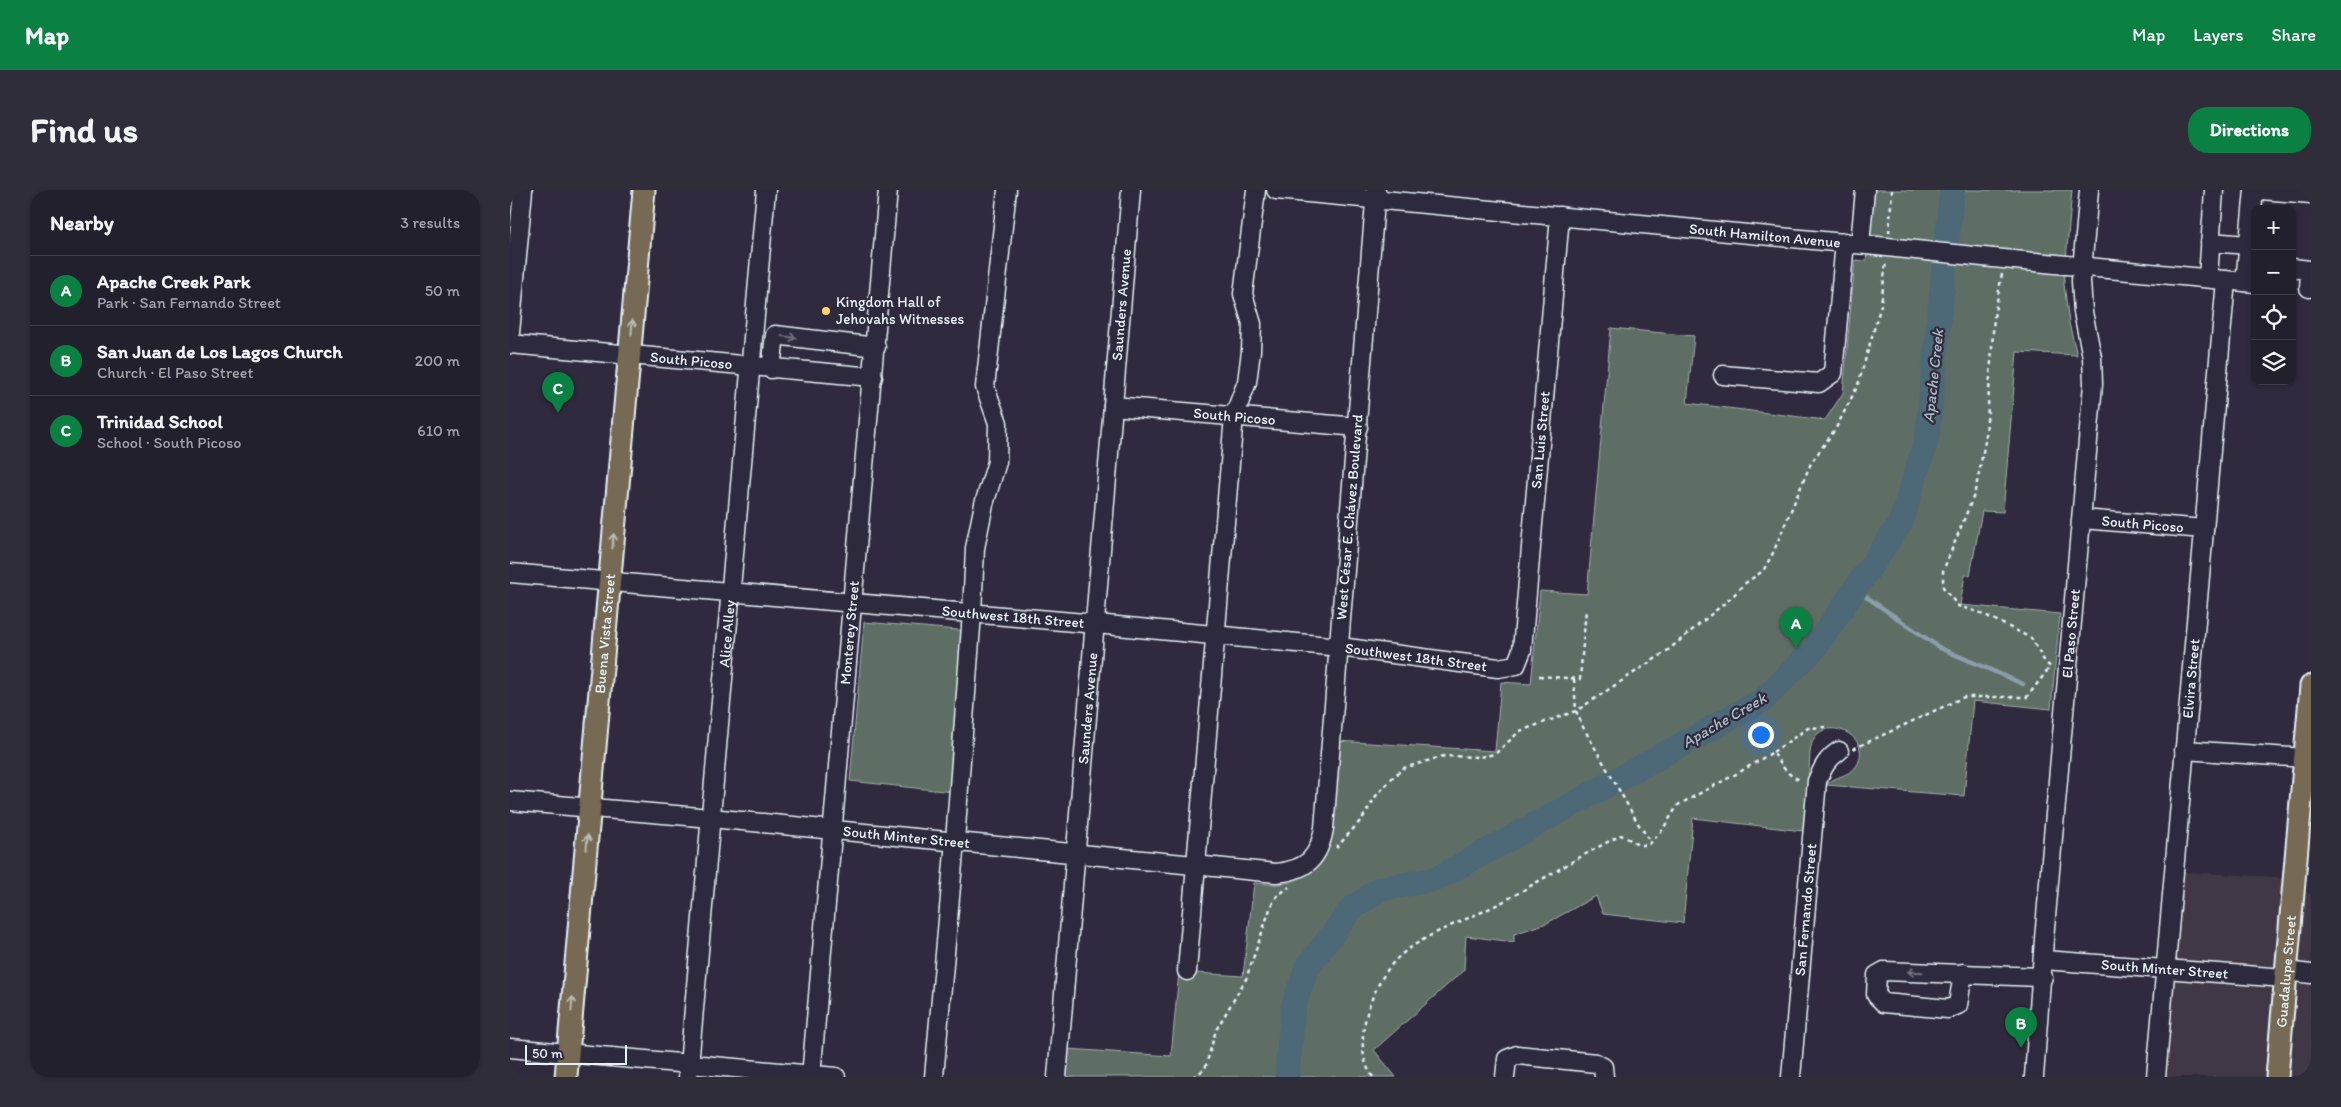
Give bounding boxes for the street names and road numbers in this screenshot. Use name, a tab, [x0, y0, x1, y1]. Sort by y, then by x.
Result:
street label: South Hamilton Avenue	[1688, 220, 1841, 252]
street label: Saunders Avenue	[1108, 248, 1135, 361]
street label: South Picoso	[649, 348, 733, 373]
street label: San Luis Street	[1527, 390, 1554, 489]
street label: South Picoso	[1193, 404, 1276, 429]
street label: West César E. Chávez Boulevard	[1332, 414, 1367, 621]
street label: South Picoso	[2101, 512, 2185, 536]
street label: Buena Vista Street	[591, 573, 619, 694]
street label: Monterey Street	[836, 580, 863, 685]
street label: El Paso Street	[2058, 588, 2084, 679]
street label: Alice Alley	[715, 599, 739, 668]
street label: Southwest 18th Street	[941, 602, 1086, 632]
street label: Elvira Street	[2179, 638, 2203, 719]
street label: Southwest 18th Street	[1344, 639, 1488, 676]
street label: Saunders Avenue	[1074, 652, 1101, 765]
street label: South Minter Street	[842, 822, 971, 852]
street label: San Fernando Street	[1791, 842, 1821, 977]
street label: Guadalupe Street	[2272, 914, 2300, 1028]
street label: South Minter Street	[2100, 955, 2229, 983]

